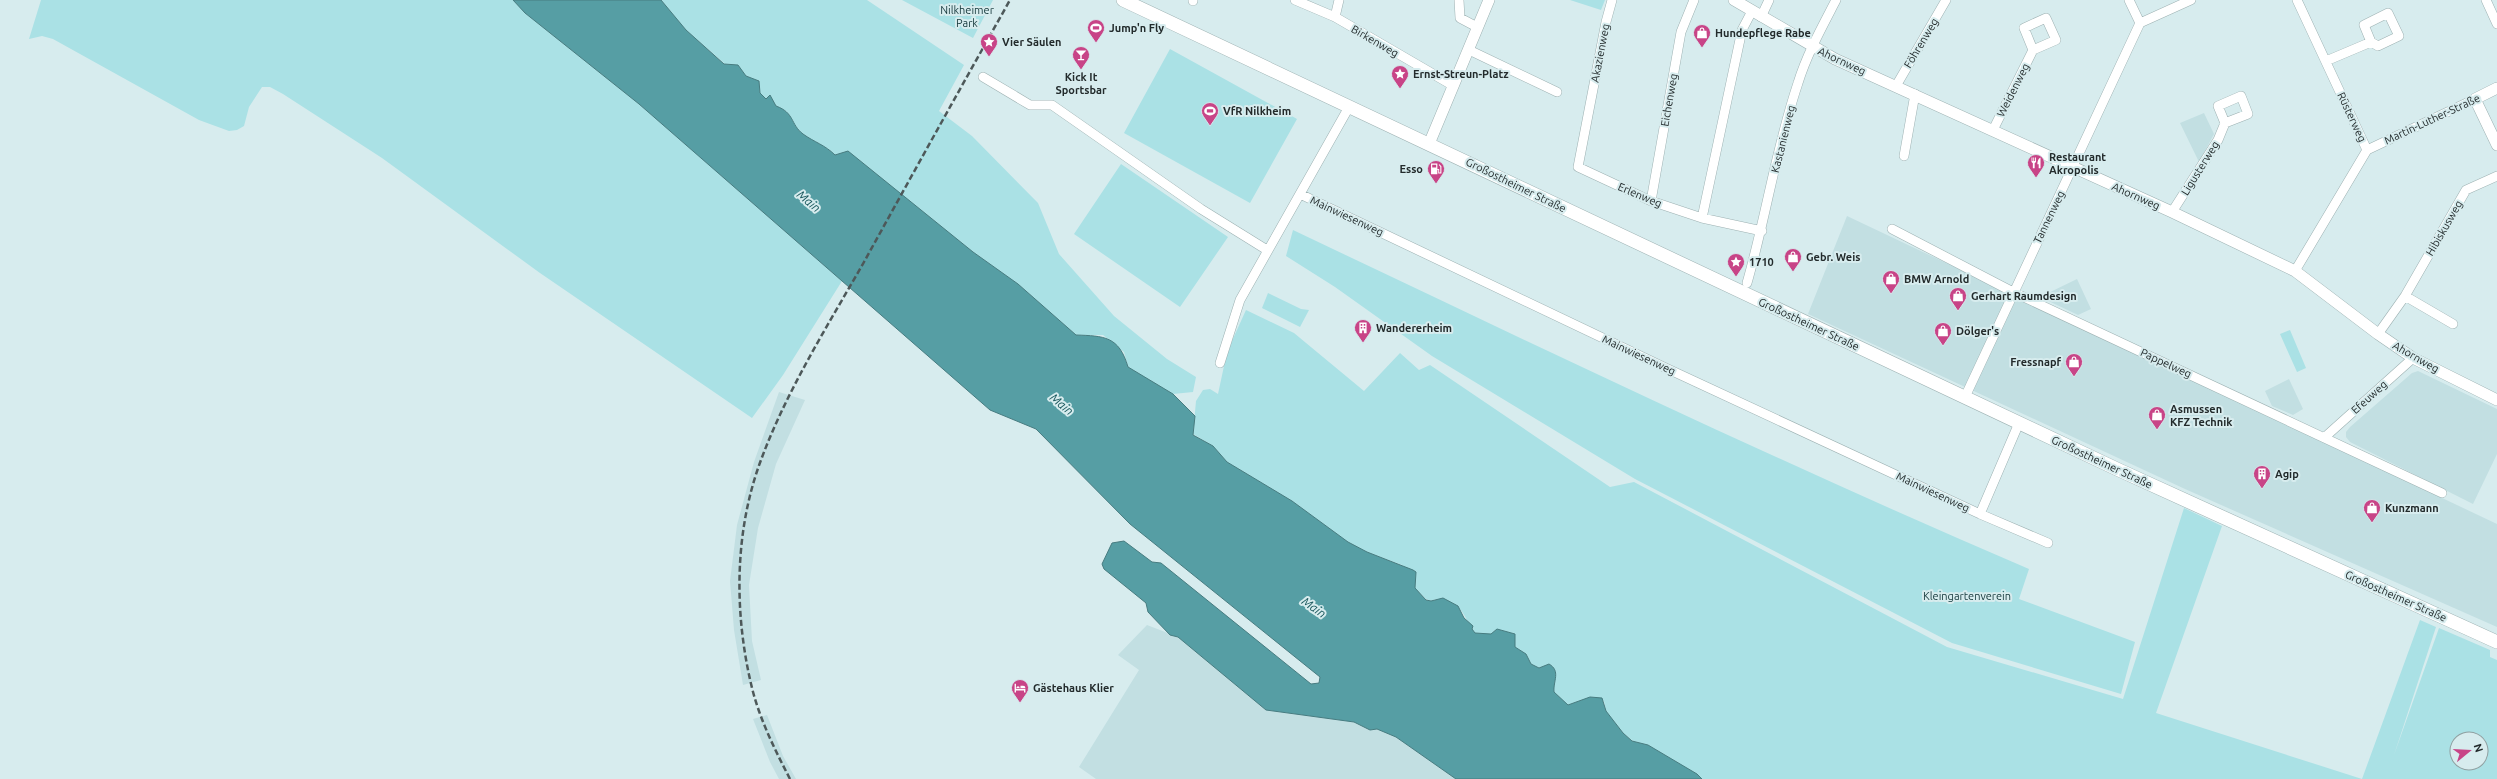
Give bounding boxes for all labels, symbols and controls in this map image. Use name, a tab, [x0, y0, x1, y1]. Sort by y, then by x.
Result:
park label: Nilkheimer Park	[940, 4, 995, 29]
street label: Föhrenweg	[1901, 16, 1941, 70]
sports icon: Jump'n Fly	[1086, 18, 1106, 43]
place label: Jump'n Fly	[1109, 22, 1164, 34]
street label: Birkenweg	[1349, 23, 1401, 59]
street label: Akazienweg	[1588, 23, 1612, 83]
shop icon: Hundepflege Rabe	[1692, 23, 1712, 48]
place label: Hundepflege Rabe	[1715, 27, 1811, 39]
place icon: Vier Säulen	[979, 32, 999, 57]
place label: Vier Säulen	[1002, 36, 1061, 48]
bar icon: Kick It Sportsbar	[1071, 45, 1091, 70]
street label: Ahornweg	[1816, 45, 1868, 77]
street label: Weidenweg	[1994, 61, 2032, 119]
place icon: Ernst-Streun-Platz	[1390, 64, 1410, 89]
place label: Ernst-Streun-Platz	[1413, 68, 1509, 80]
place label: Kick It Sportsbar	[1056, 71, 1107, 96]
street label: Eichenweg	[1658, 73, 1680, 127]
street label: Rüsterweg	[2335, 90, 2369, 144]
street label: Martin-Luther-Straße	[2382, 92, 2482, 146]
sports icon: VfR Nilkheim	[1200, 101, 1220, 126]
street label: Kastanienweg	[1769, 104, 1797, 174]
place label: VfR Nilkheim	[1223, 105, 1291, 117]
street label: Ligusterweg	[2179, 139, 2221, 197]
place label: Restaurant Akropolis	[2049, 151, 2106, 176]
restaurant icon: Restaurant Akropolis	[2026, 153, 2046, 178]
street label: Großostheimer Straße	[1464, 156, 1568, 214]
fuel station icon: Esso	[1426, 159, 1446, 184]
place label: Esso	[1399, 163, 1423, 175]
street label: Erlenweg	[1616, 180, 1664, 210]
street label: Ahornweg	[2110, 180, 2162, 212]
water label: Main	[795, 188, 823, 214]
street label: Tannenweg	[2031, 189, 2067, 245]
street label: Mainwiesenweg	[1308, 194, 1386, 238]
street label: Hibiskusweg	[2423, 198, 2465, 258]
shop icon: Gebr. Weis	[1783, 247, 1803, 272]
place label: Gebr. Weis	[1806, 251, 1860, 263]
place icon: 1710	[1726, 252, 1746, 277]
place label: 1710	[1749, 256, 1774, 268]
shop icon: BMW Arnold	[1881, 269, 1901, 294]
place label: BMW Arnold	[1904, 273, 1969, 285]
shop icon: Gerhart Raumdesign	[1948, 286, 1968, 311]
place label: Gerhart Raumdesign	[1971, 290, 2077, 302]
street label: Großostheimer Straße	[1757, 295, 1861, 353]
building icon: Wandererheim	[1353, 318, 1373, 343]
shop icon: Dölger's	[1933, 321, 1953, 346]
place label: Wandererheim	[1376, 322, 1452, 334]
place label: Dölger's	[1956, 325, 1999, 337]
street label: Mainwiesenweg	[1600, 333, 1678, 377]
street label: Ahornweg	[2391, 339, 2441, 375]
street label: Pappelweg	[2139, 346, 2193, 380]
shop icon: Fressnapf	[2064, 352, 2084, 377]
place label: Fressnapf	[2010, 356, 2061, 368]
street label: Efeuweg	[2349, 378, 2389, 416]
water label: Main	[1048, 391, 1076, 417]
place label: Asmussen KFZ Technik	[2170, 403, 2233, 428]
shop icon: Asmussen KFZ Technik	[2147, 405, 2167, 430]
street label: Großostheimer Straße	[2050, 433, 2154, 491]
building icon: Agip	[2252, 464, 2272, 489]
place label: Agip	[2275, 468, 2299, 480]
street label: Mainwiesenweg	[1894, 470, 1972, 514]
shop icon: Kunzmann	[2362, 498, 2382, 523]
place label: Kunzmann	[2385, 502, 2439, 514]
street label: Großostheimer Straße	[2343, 568, 2449, 624]
park label: Kleingartenverein	[1923, 590, 2011, 602]
water label: Main	[1299, 594, 1329, 620]
hotel icon: Gästehaus Klier	[1010, 678, 1030, 703]
place label: Gästehaus Klier	[1033, 682, 1114, 694]
north arrow	[2449, 731, 2489, 771]
text: N	[2472, 742, 2485, 754]

